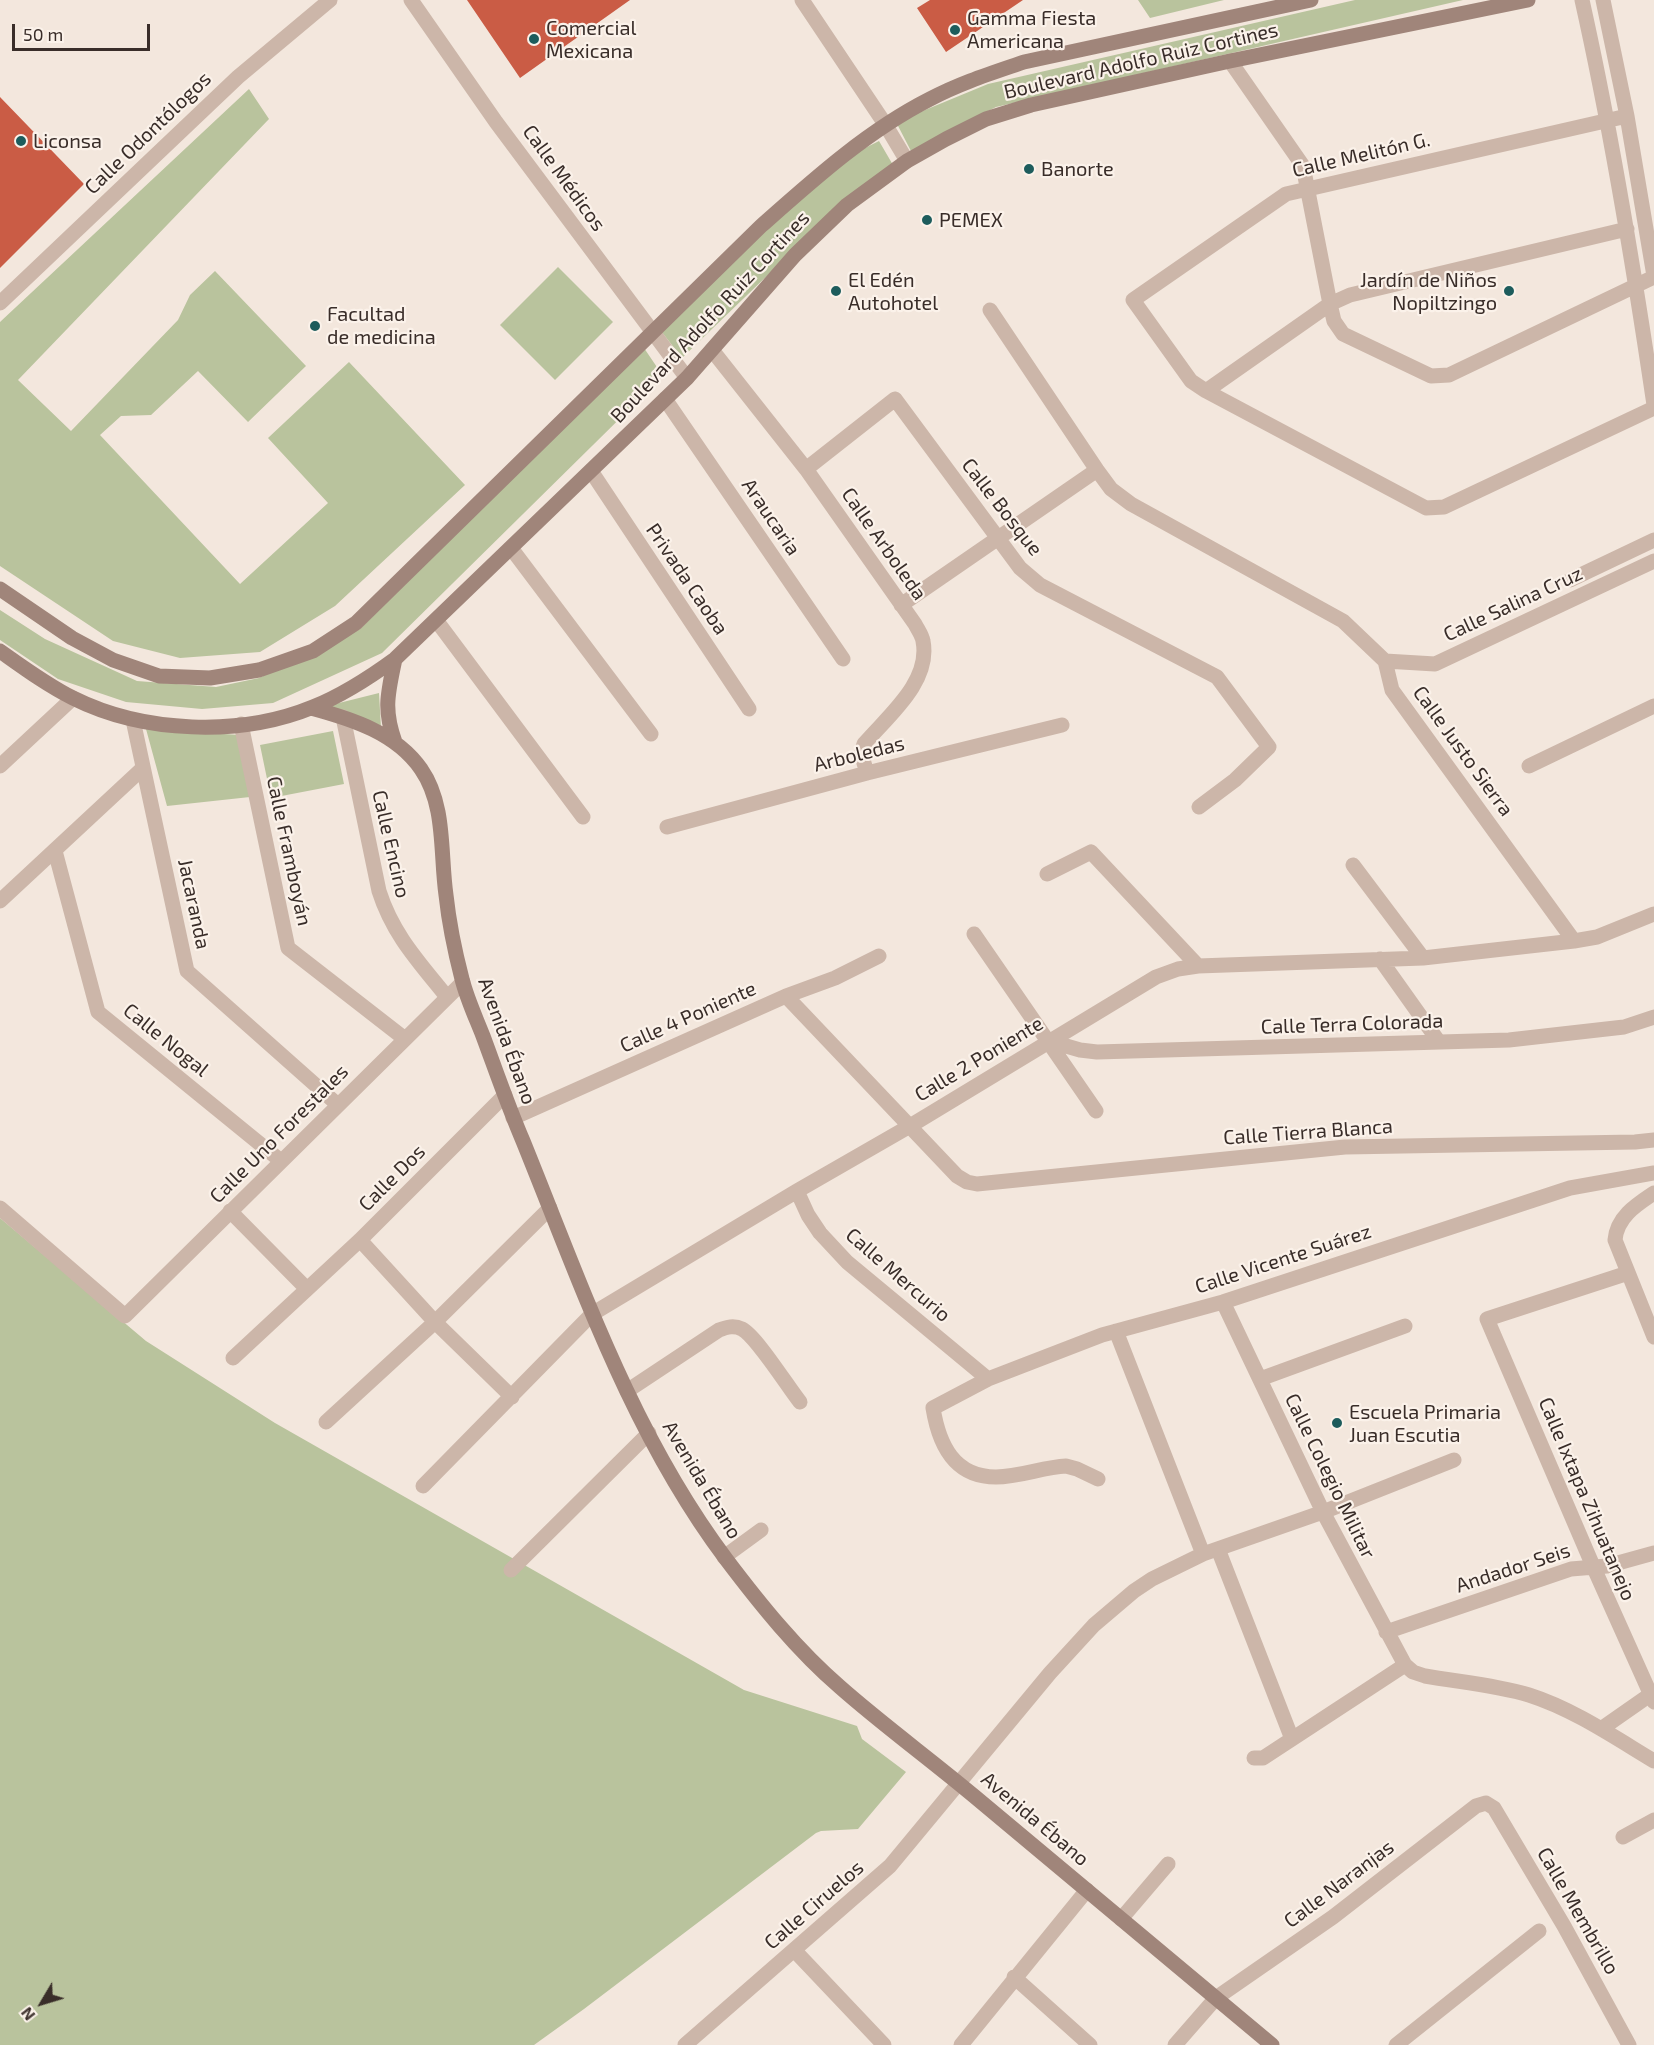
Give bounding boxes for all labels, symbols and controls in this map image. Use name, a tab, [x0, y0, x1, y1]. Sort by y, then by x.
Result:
place label: Gamma Fiesta Americana	[967, 6, 1096, 53]
scale bar	[15, 12, 153, 50]
place label: Comercial Mexicana	[546, 16, 636, 63]
street label: Boulevard Adolfo Ruiz Cortines	[1002, 18, 1280, 104]
text: 50 m	[23, 23, 63, 45]
marker: Gamma Fiesta Americana	[948, 23, 962, 37]
marker: Comercial Mexicana	[527, 32, 541, 46]
street label: Calle Odontólogos	[80, 67, 216, 199]
street label: Calle Médicos	[517, 120, 611, 236]
street label: Calle Melitón G.	[1290, 127, 1432, 183]
place label: Liconsa	[33, 129, 102, 153]
marker: Liconsa	[14, 134, 28, 148]
place label: Banorte	[1041, 157, 1114, 181]
marker: Banorte	[1022, 162, 1036, 176]
street label: Boulevard Adolfo Ruiz Cortines	[606, 206, 814, 428]
place label: PEMEX	[939, 208, 1003, 232]
marker: PEMEX	[920, 213, 934, 227]
place label: El Edén Autohotel	[848, 268, 938, 315]
place label: Jardín de Niños Nopiltzingo	[1360, 268, 1497, 315]
marker: El Edén Autohotel	[829, 284, 843, 298]
marker: Jardín de Niños Nopiltzingo	[1502, 284, 1516, 298]
place label: Facultad de medicina	[327, 302, 436, 349]
marker: Facultad de medicina	[308, 319, 322, 333]
street label: Calle Bosque	[957, 454, 1047, 560]
street label: Araucaria	[737, 474, 805, 560]
street label: Calle Arboleda	[836, 483, 932, 605]
street label: Privada Caoba	[641, 519, 733, 639]
street label: Calle Salina Cruz	[1440, 561, 1586, 647]
street label: Calle Justo Sierra	[1408, 681, 1518, 821]
street label: Arboledas	[811, 731, 907, 777]
street label: Calle Framboyán	[261, 774, 317, 928]
street label: Calle Encino	[367, 788, 415, 900]
street label: Jacaranda	[173, 857, 215, 951]
street label: Avenida Ébano	[473, 974, 541, 1108]
street label: Calle 4 Poniente	[616, 976, 760, 1058]
street label: Calle Nogal	[118, 998, 214, 1082]
street label: Calle Terra Colorada	[1260, 1009, 1444, 1039]
street label: Calle 2 Poniente	[910, 1011, 1048, 1107]
street label: Calle Uno Forestales	[205, 1060, 353, 1208]
street label: Calle Tierra Blanca	[1222, 1114, 1394, 1150]
street label: Calle Dos	[354, 1140, 430, 1216]
street label: Calle Vicente Suárez	[1192, 1219, 1374, 1299]
street label: Calle Mercurio	[841, 1223, 955, 1327]
street label: Calle Colegio Militar	[1280, 1389, 1380, 1563]
street label: Calle Ixtapa Zihuatanejo	[1533, 1394, 1641, 1604]
place label: Escuela Primaria Juan Escutia	[1349, 1400, 1501, 1447]
marker: Escuela Primaria Juan Escutia	[1330, 1416, 1344, 1430]
street label: Avenida Ébano	[657, 1417, 747, 1543]
street label: Andador Seis	[1453, 1538, 1573, 1598]
street label: Avenida Ébano	[976, 1767, 1094, 1871]
street label: Calle Naranjas	[1279, 1835, 1399, 1933]
street label: Calle Membrillo	[1532, 1843, 1624, 1979]
street label: Calle Ciruelos	[760, 1855, 868, 1955]
north arrow	[12, 1973, 72, 2033]
text: N	[16, 2004, 38, 2025]

